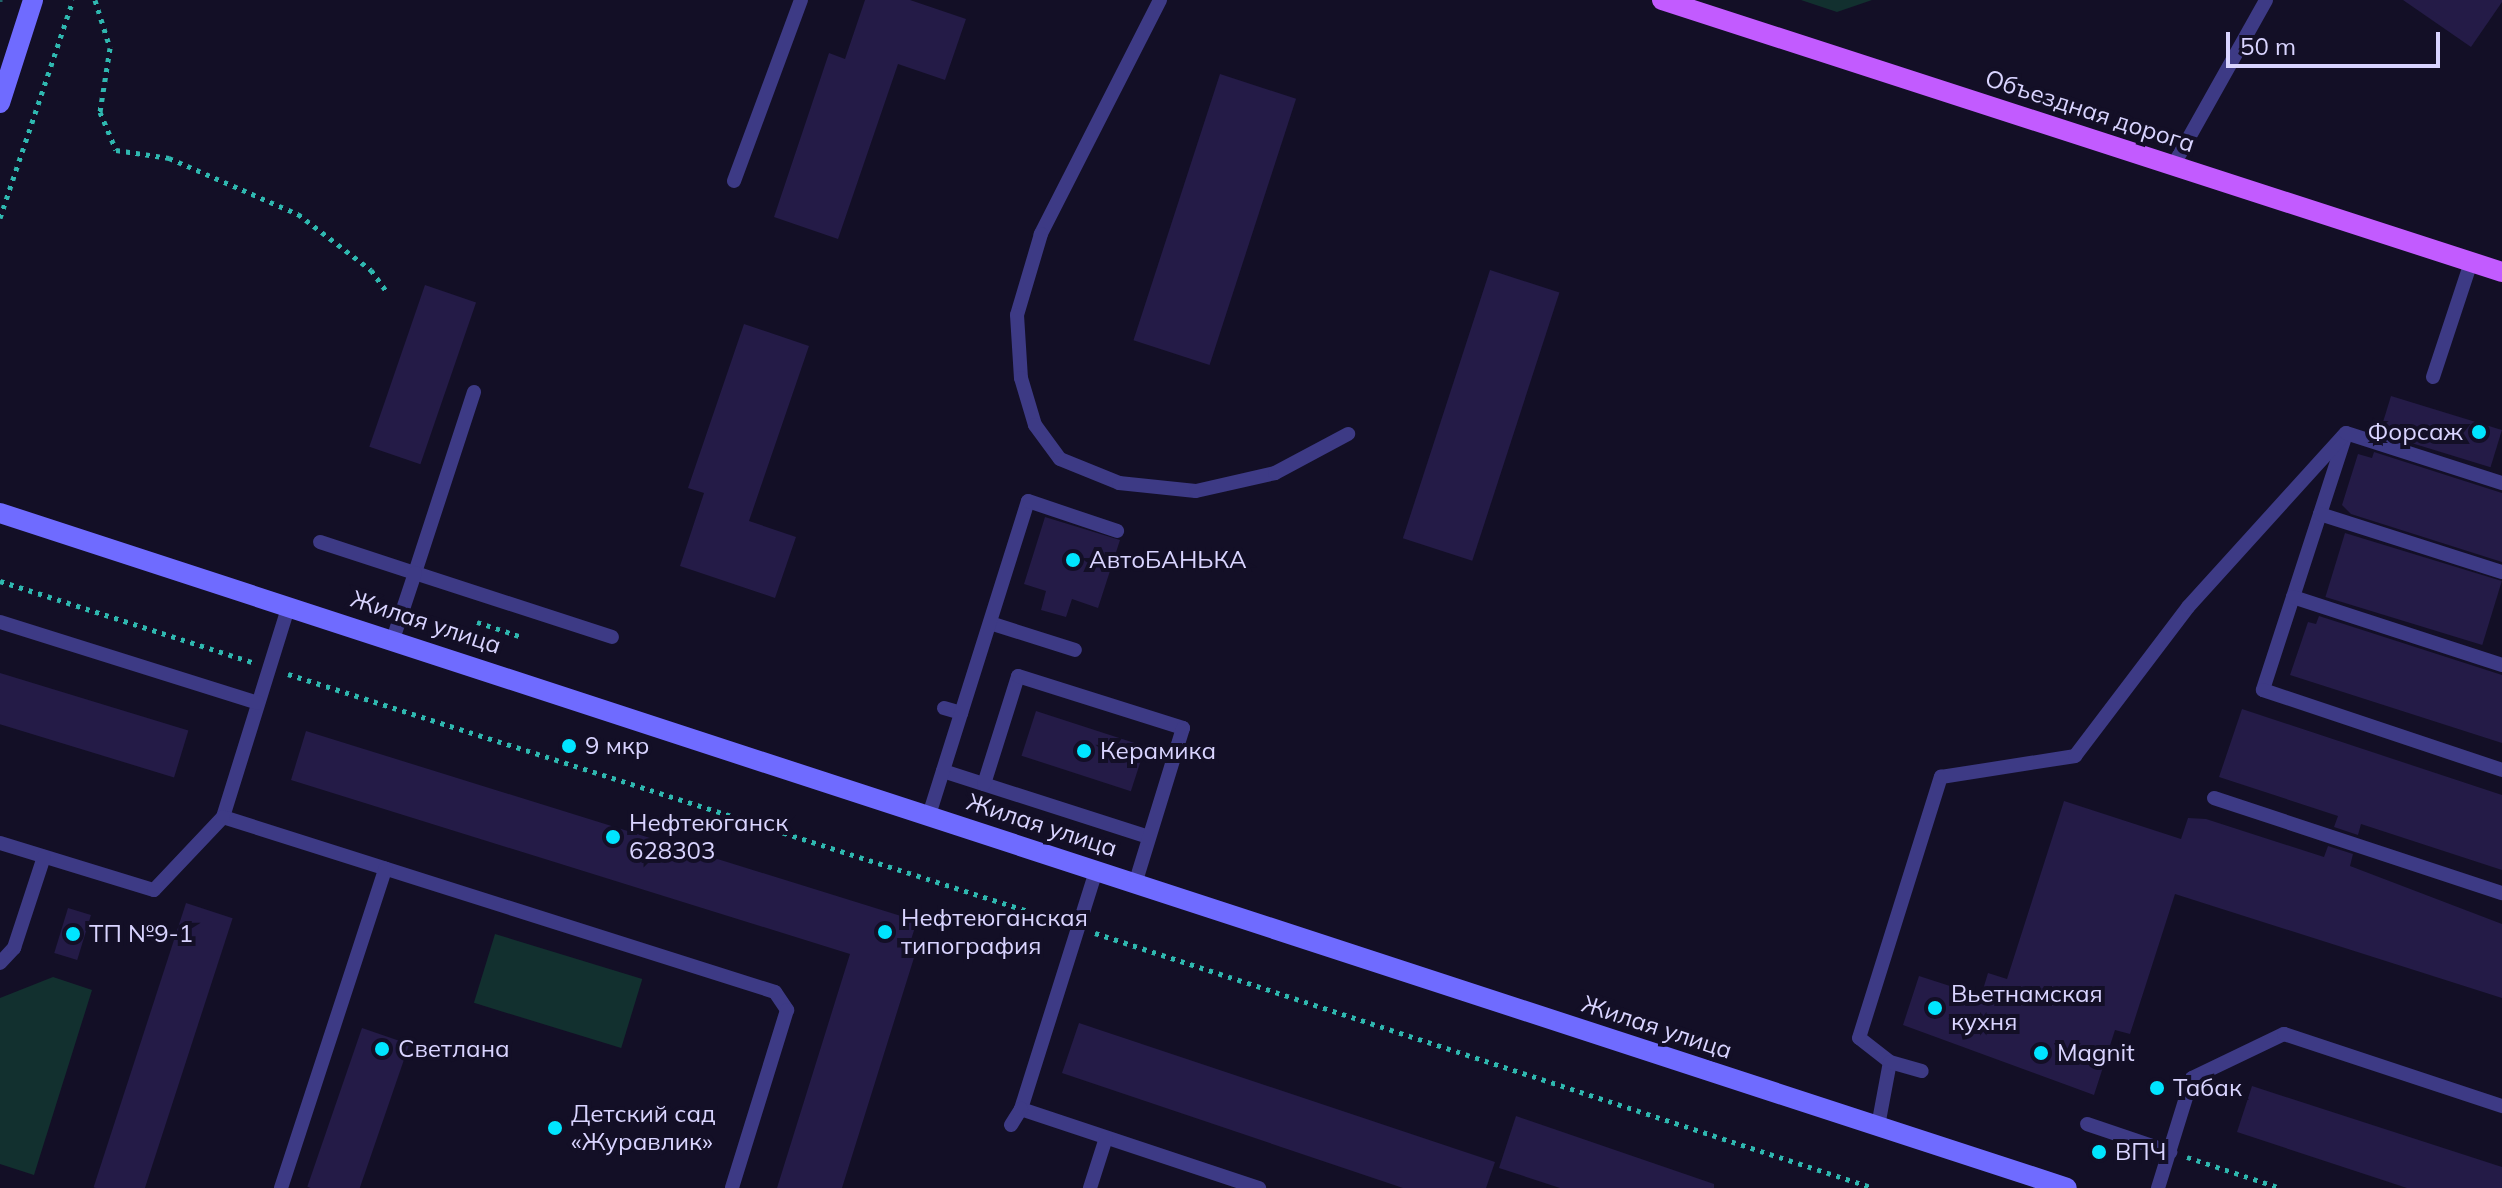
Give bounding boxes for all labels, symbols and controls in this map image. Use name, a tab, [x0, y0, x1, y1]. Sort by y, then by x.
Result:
scale bar	[2230, 16, 2444, 66]
text: 50 m	[2240, 31, 2296, 61]
street label: Объездная дорога	[1981, 63, 2199, 159]
place label: Форсаж	[2367, 418, 2463, 446]
marker: Форсаж	[2470, 423, 2488, 441]
place label: АвтоБАНЬКА	[1089, 546, 1247, 574]
marker: АвтоБАНЬКА	[1064, 551, 1082, 569]
street label: Жилая улица	[347, 584, 505, 660]
place label: 9 мкр	[585, 732, 649, 760]
marker: 9 мкр	[560, 737, 578, 755]
place label: Керамика	[1100, 737, 1216, 765]
marker: Керамика	[1075, 742, 1093, 760]
street label: Жилая улица	[963, 787, 1121, 863]
place label: Нефтеюганск 628303	[629, 809, 788, 865]
marker: Нефтеюганск 628303	[604, 828, 622, 846]
place label: Нефтеюганская типография	[901, 904, 1088, 960]
place label: ТП №9-1	[89, 920, 193, 948]
marker: Нефтеюганская типография	[876, 923, 894, 941]
marker: ТП №9-1	[64, 925, 82, 943]
place label: Вьетнамская кухня	[1951, 980, 2103, 1036]
street label: Жилая улица	[1578, 989, 1736, 1065]
marker: Вьетнамская кухня	[1926, 999, 1944, 1017]
place label: Светлана	[398, 1035, 510, 1063]
place label: Magnit	[2057, 1039, 2135, 1067]
marker: Светлана	[373, 1040, 391, 1058]
marker: Magnit	[2032, 1044, 2050, 1062]
place label: Табак	[2173, 1074, 2242, 1102]
marker: Табак	[2148, 1079, 2166, 1097]
place label: Детский сад «Журавлик»	[571, 1100, 716, 1156]
marker: Детский сад «Журавлик»	[546, 1119, 564, 1137]
place label: ВПЧ	[2115, 1138, 2166, 1166]
marker: ВПЧ	[2090, 1143, 2108, 1161]

